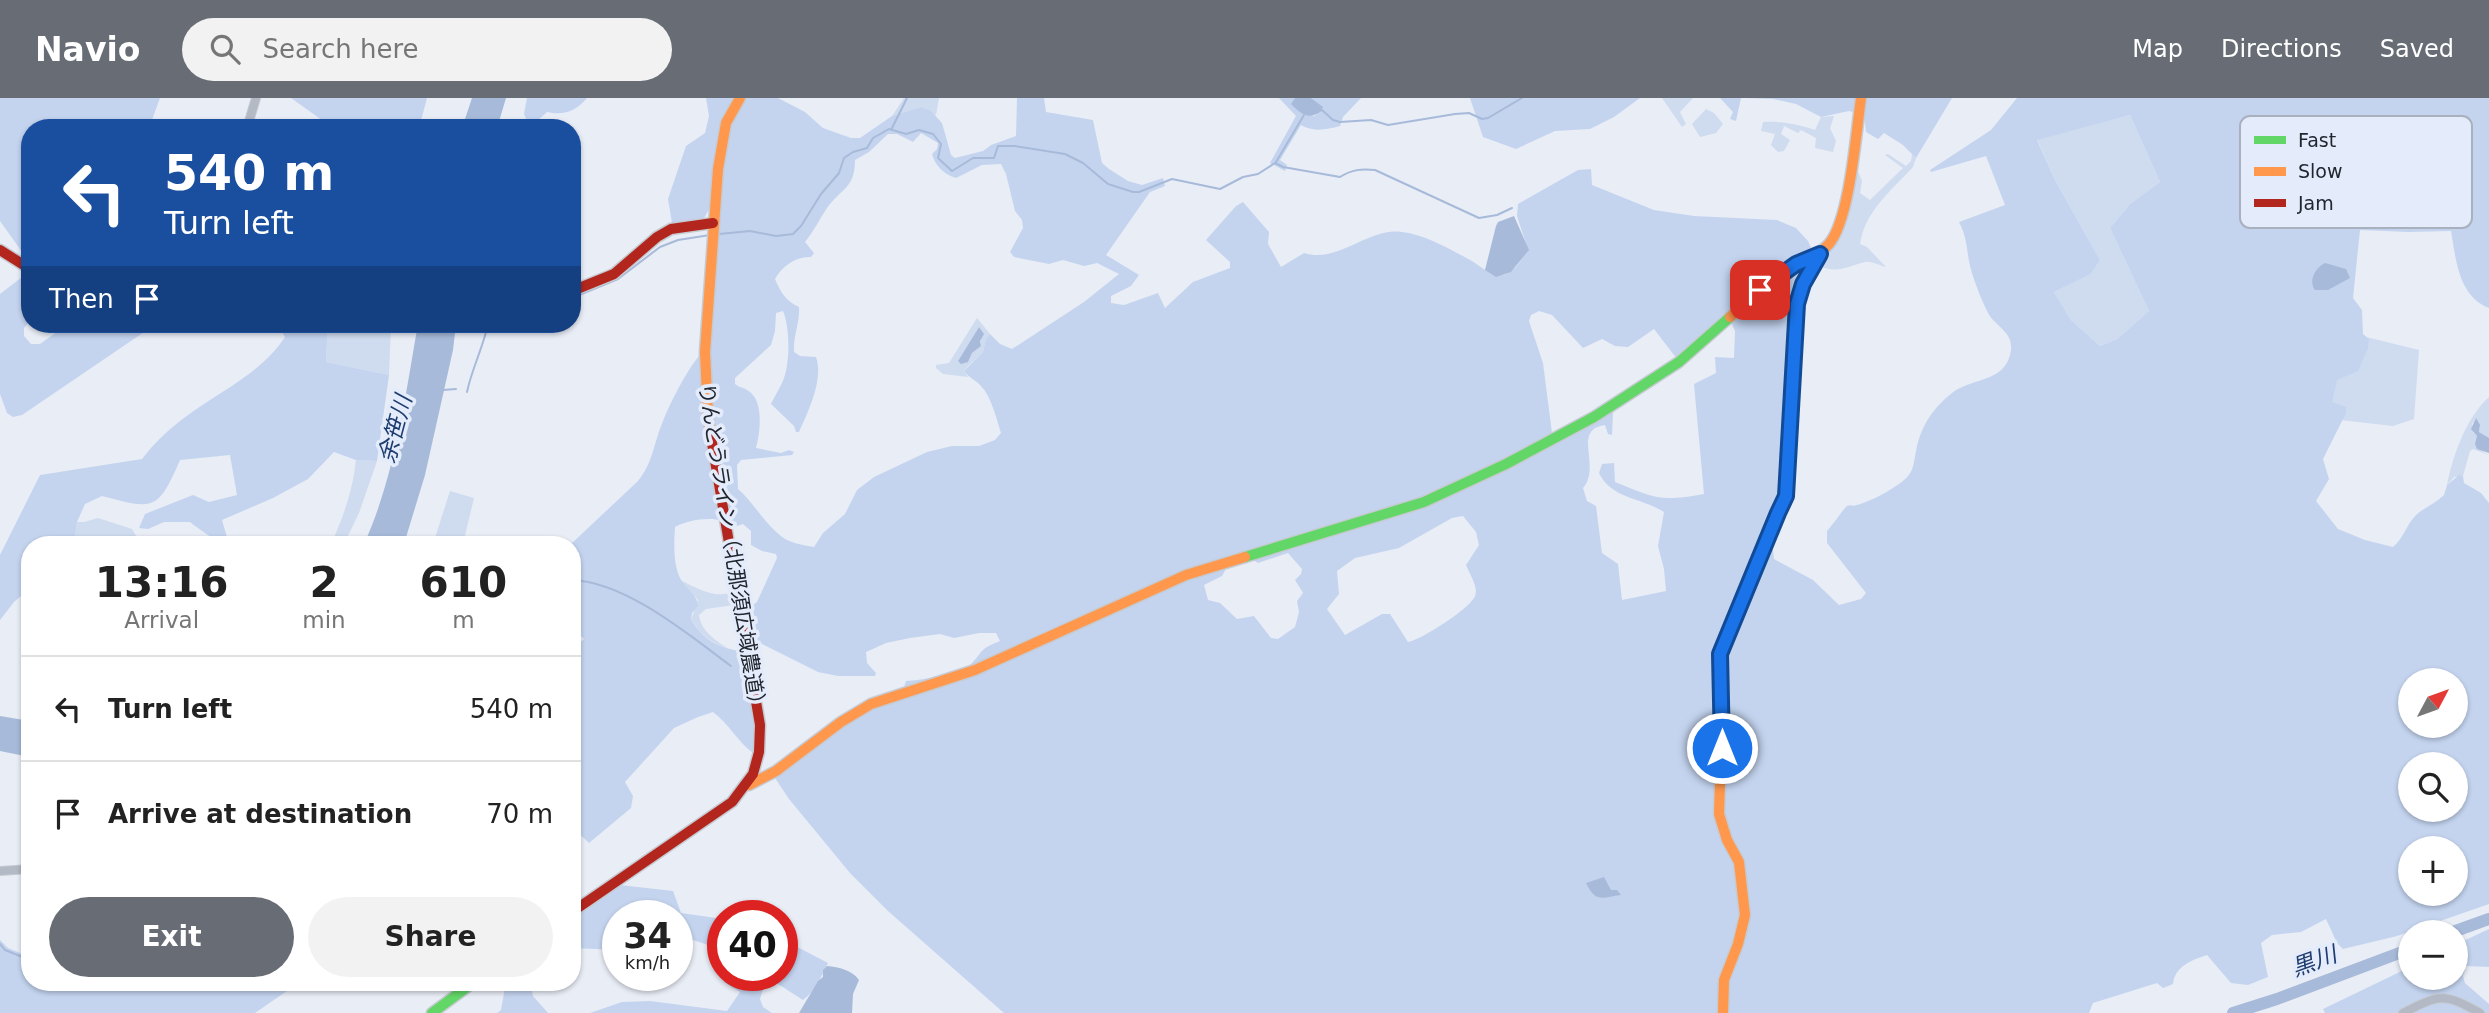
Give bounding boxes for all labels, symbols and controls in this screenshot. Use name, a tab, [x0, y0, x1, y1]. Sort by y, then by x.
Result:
search box	[182, 18, 672, 81]
text: Navio	[35, 30, 140, 69]
icon: search	[206, 30, 244, 68]
text: Search here	[262, 34, 419, 64]
text: Map	[2132, 35, 2183, 63]
text: Directions	[2221, 35, 2342, 63]
text: Saved	[2380, 35, 2454, 63]
legend	[2240, 116, 2472, 228]
text: Fast	[2298, 129, 2336, 151]
text: 540 m	[164, 145, 334, 202]
icon: left	[49, 147, 140, 238]
text: Slow	[2298, 160, 2343, 182]
text: Jam	[2297, 192, 2334, 214]
text: Turn left	[164, 204, 294, 242]
pin	[1730, 260, 1790, 320]
icon: arrive	[1741, 271, 1779, 309]
icon: arrive	[128, 280, 166, 318]
text: Then	[49, 284, 114, 314]
street label: りんどうライン（北那須広域農道）	[694, 381, 770, 717]
water label: 余笹川	[374, 389, 417, 466]
text: 13:16	[95, 558, 229, 607]
text: 2	[309, 558, 339, 607]
text: 610	[420, 558, 507, 607]
text: Arrival	[124, 607, 199, 633]
text: min	[302, 607, 346, 633]
text: m	[452, 607, 475, 633]
north arrow	[2398, 668, 2468, 738]
map controls	[2398, 668, 2468, 990]
icon: left	[49, 690, 87, 728]
text: Turn left	[108, 694, 232, 724]
text: 540 m	[470, 694, 553, 724]
position arrow	[1685, 711, 1759, 785]
button: search	[2398, 752, 2468, 822]
icon: arrive	[49, 795, 87, 833]
text: Arrive at destination	[108, 799, 412, 829]
text: 70 m	[486, 799, 553, 829]
button: +	[2398, 836, 2468, 906]
button: Exit	[49, 897, 294, 977]
button: Share	[308, 897, 553, 977]
speed limit sign: 40	[707, 900, 798, 991]
text: 34	[623, 916, 672, 956]
button: −	[2398, 920, 2468, 990]
water label: 黒川	[2288, 940, 2343, 981]
text: km/h	[625, 952, 670, 973]

